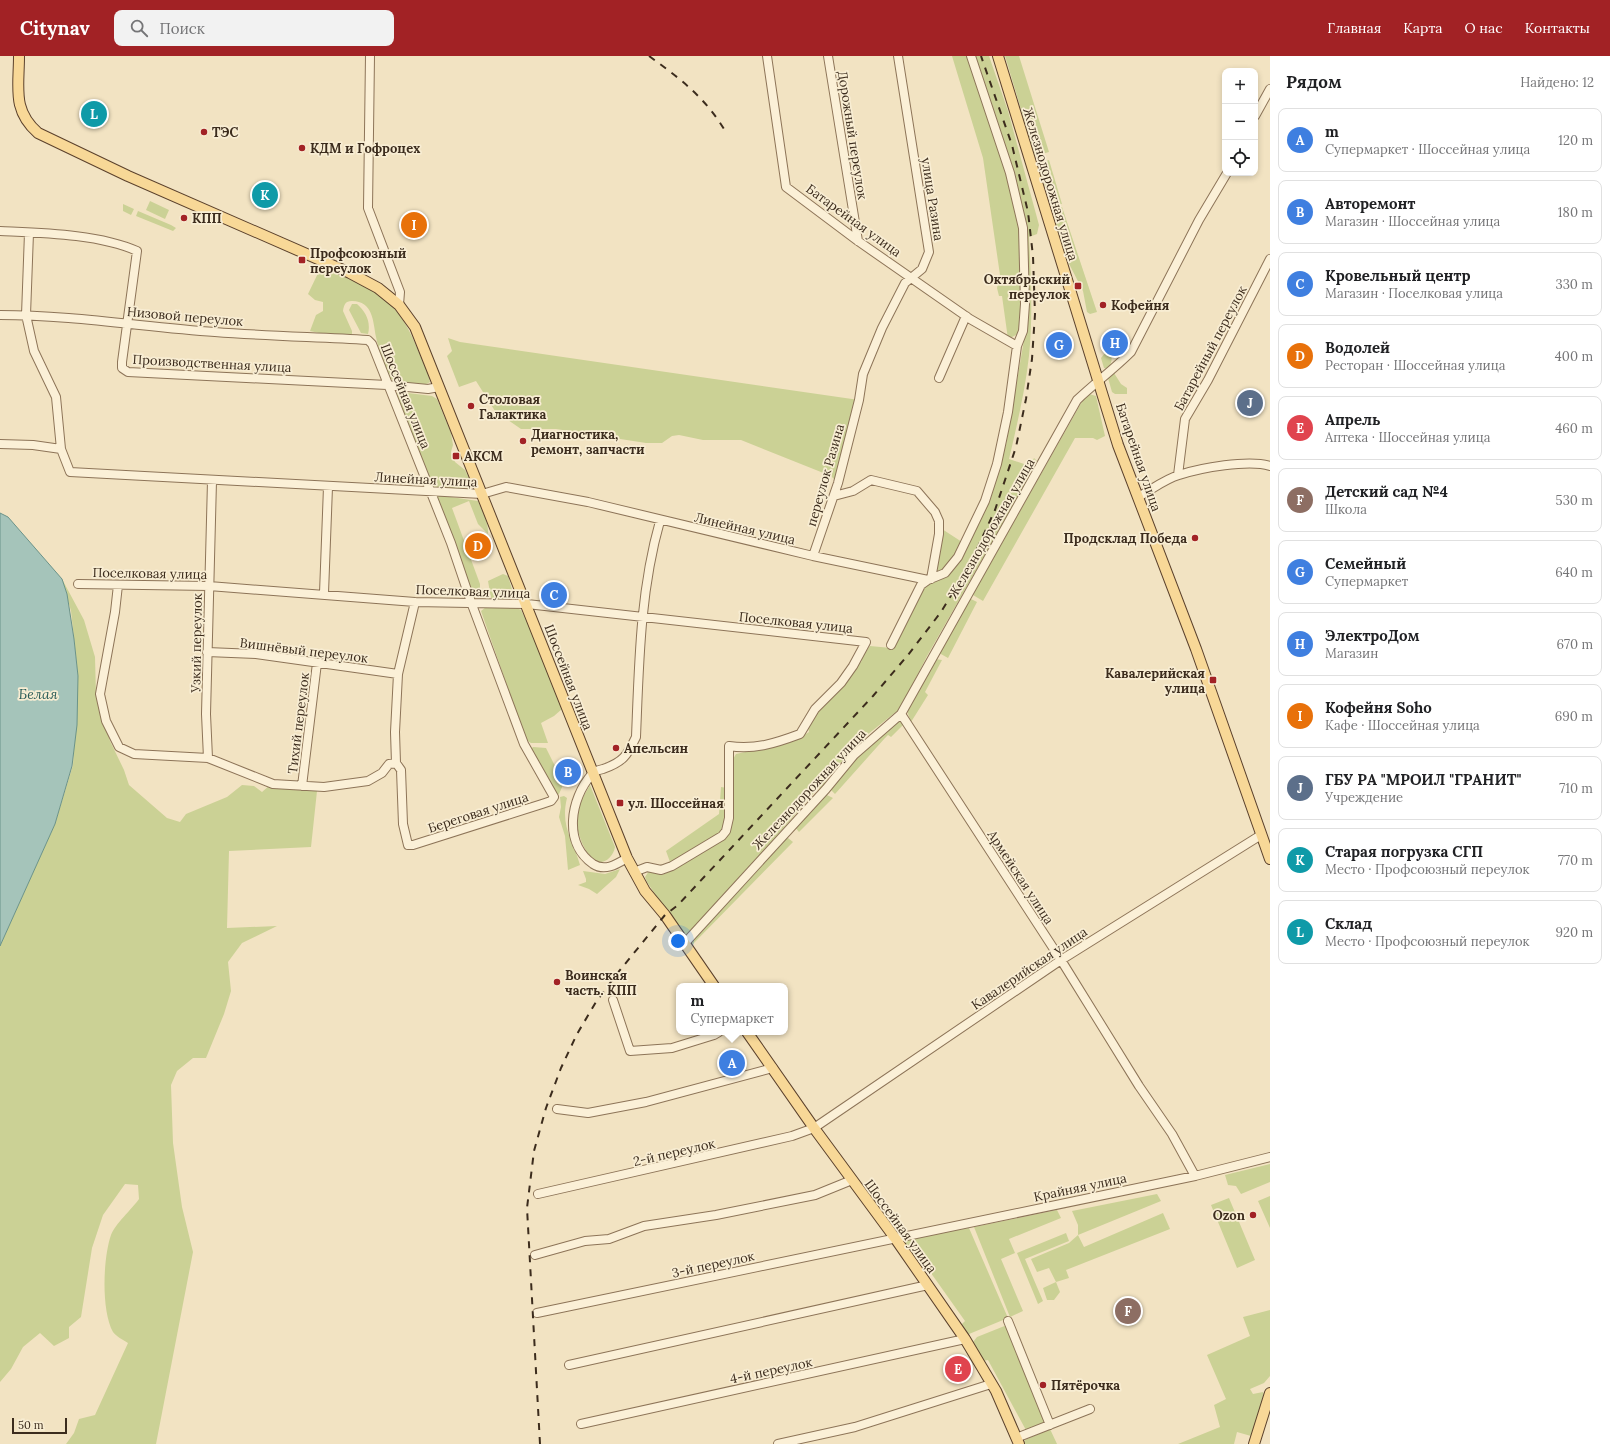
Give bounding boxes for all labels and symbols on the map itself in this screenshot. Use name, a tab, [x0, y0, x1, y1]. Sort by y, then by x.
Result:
street label: Дорожный переулок	[834, 69, 871, 201]
pin: L	[81, 99, 107, 129]
street label: Железнодорожная улица	[1019, 106, 1082, 263]
place label: ТЭС	[212, 124, 238, 141]
marker: ТЭС	[199, 127, 209, 137]
place label: КДМ и Гофроцех	[310, 140, 420, 157]
marker: КДМ и Гофроцех	[297, 143, 307, 153]
street label: улица Разина	[918, 156, 948, 242]
pin: K	[252, 180, 278, 210]
street label: Батарейная улица	[803, 180, 905, 261]
place label: КПП	[192, 210, 222, 227]
pin: I	[401, 210, 427, 240]
marker: КПП	[179, 213, 189, 223]
place label: Профсоюзный переулок	[310, 245, 407, 277]
marker: Профсоюзный переулок	[297, 255, 307, 265]
place label: Октябрьский переулок	[984, 271, 1070, 303]
marker: Октябрьский переулок	[1073, 281, 1083, 291]
street label: Батарейный переулок	[1170, 283, 1251, 414]
place label: Кофейня	[1111, 297, 1170, 314]
marker: Кофейня	[1098, 300, 1108, 310]
street label: Низовой переулок	[126, 303, 244, 330]
pin: H	[1102, 328, 1128, 358]
pin: G	[1046, 330, 1072, 360]
street label: Шоссейная улица	[377, 341, 434, 452]
street label: Производственная улица	[132, 351, 292, 376]
pin: J	[1237, 388, 1263, 418]
place label: Столовая Галактика	[479, 391, 547, 423]
marker: Столовая Галактика	[466, 401, 476, 411]
street label: Батарейная улица	[1112, 401, 1165, 514]
street label: переулок Разина	[803, 422, 848, 528]
place label: Диагностика, ремонт, запчасти	[531, 426, 645, 458]
marker: Диагностика, ремонт, запчасти	[518, 436, 528, 446]
place label: АКСМ	[464, 448, 503, 465]
marker: АКСМ	[451, 451, 461, 461]
street label: Железнодорожная улица	[944, 455, 1039, 601]
street label: Линейная улица	[374, 468, 478, 491]
street label: Линейная улица	[693, 509, 797, 548]
place label: Продсклад Победа	[1064, 530, 1187, 547]
pin: D	[465, 531, 491, 561]
marker: Продсклад Победа	[1190, 533, 1200, 543]
street label: Поселковая улица	[93, 564, 208, 583]
pin: C	[541, 580, 567, 610]
street label: Поселковая улица	[415, 581, 531, 602]
street label: Узкий переулок	[187, 593, 206, 694]
street label: Поселковая улица	[738, 608, 854, 637]
street label: Шоссейная улица	[541, 622, 597, 733]
street label: Вишнёвый переулок	[239, 634, 369, 667]
place label: Кавалерийская улица	[1105, 665, 1205, 697]
street label: Тихий переулок	[284, 671, 313, 775]
marker: Кавалерийская улица	[1208, 675, 1218, 685]
water label: Белая	[18, 685, 58, 703]
street label: Железнодорожная улица	[749, 725, 870, 853]
place label: Апельсин	[624, 740, 689, 757]
marker: Апельсин	[611, 743, 621, 753]
pin: B	[555, 757, 581, 787]
street label: Береговая улица	[426, 788, 531, 837]
place label: ул. Шоссейная	[628, 795, 724, 812]
marker: ул. Шоссейная	[615, 798, 625, 808]
street label: Армейская улица	[983, 826, 1058, 928]
street label: Кавалерийская улица	[968, 923, 1091, 1014]
your location	[668, 931, 688, 951]
place label: Воинская часть. КПП	[565, 967, 637, 999]
marker: Воинская часть. КПП	[552, 977, 562, 987]
pin: A	[719, 1048, 745, 1078]
street label: 2-й переулок	[631, 1135, 717, 1170]
street label: Крайняя улица	[1032, 1169, 1128, 1206]
street label: Шоссейная улица	[861, 1176, 941, 1277]
place label: Ozon	[1213, 1207, 1246, 1224]
marker: Ozon	[1248, 1210, 1258, 1220]
street label: 3-й переулок	[670, 1247, 756, 1282]
pin: F	[1115, 1296, 1141, 1326]
street label: 4-й переулок	[728, 1353, 814, 1388]
pin: E	[945, 1354, 971, 1384]
place label: Пятёрочка	[1051, 1377, 1120, 1394]
marker: Пятёрочка	[1038, 1380, 1048, 1390]
scale bar	[12, 1416, 67, 1435]

